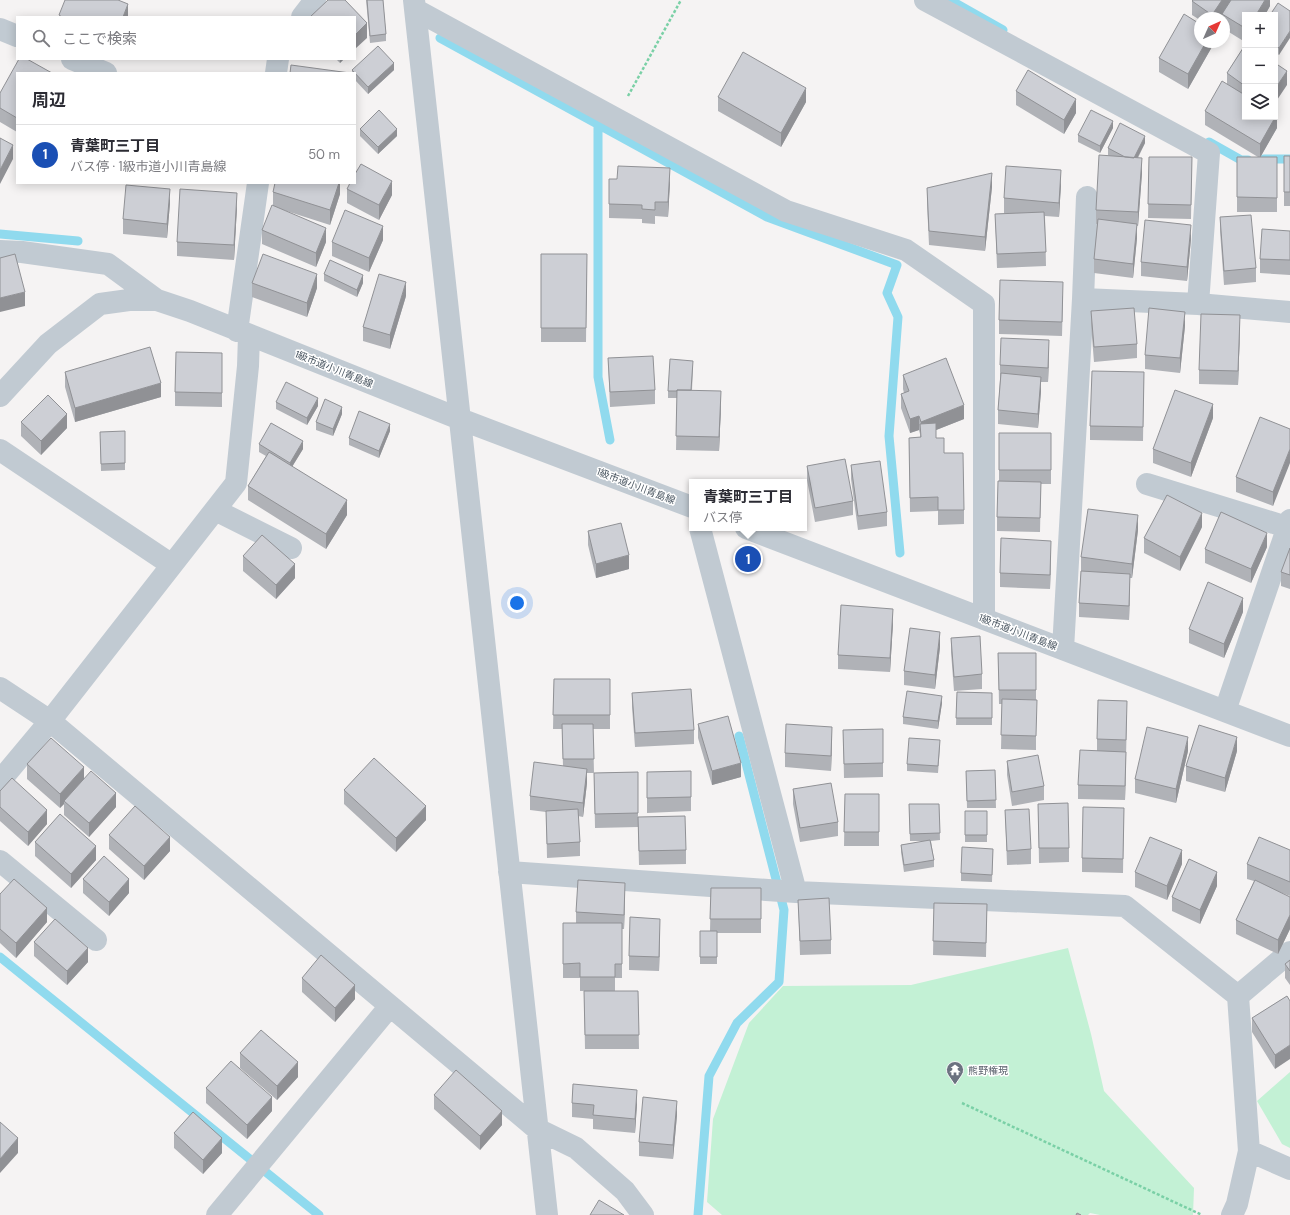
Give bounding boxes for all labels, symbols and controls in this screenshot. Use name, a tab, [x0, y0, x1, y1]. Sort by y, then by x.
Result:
north arrow	[1194, 12, 1230, 48]
map controls	[1242, 12, 1278, 120]
button: +	[1242, 12, 1278, 48]
search box	[16, 16, 356, 60]
icon: search	[30, 27, 52, 49]
text: ここで検索	[62, 29, 137, 49]
button: −	[1242, 48, 1278, 84]
button: layers	[1242, 84, 1278, 120]
text: 周辺	[32, 89, 66, 111]
text: 青葉町三丁目	[70, 136, 160, 156]
text: 1	[43, 146, 47, 163]
text: 50 m	[308, 146, 340, 163]
text: バス停 · 1級市道小川青島線	[70, 158, 227, 175]
street label: 1級市道小川青島線	[293, 347, 375, 391]
street label: 1級市道小川青島線	[595, 465, 677, 507]
popup	[689, 479, 807, 531]
text: 青葉町三丁目	[703, 487, 793, 507]
text: バス停	[703, 509, 742, 526]
pin: 1	[735, 544, 761, 574]
your location	[507, 593, 527, 613]
street label: 1級市道小川青島線	[977, 611, 1059, 653]
temple icon: 熊野権現	[945, 1060, 965, 1085]
place label: 熊野権現	[968, 1064, 1008, 1077]

